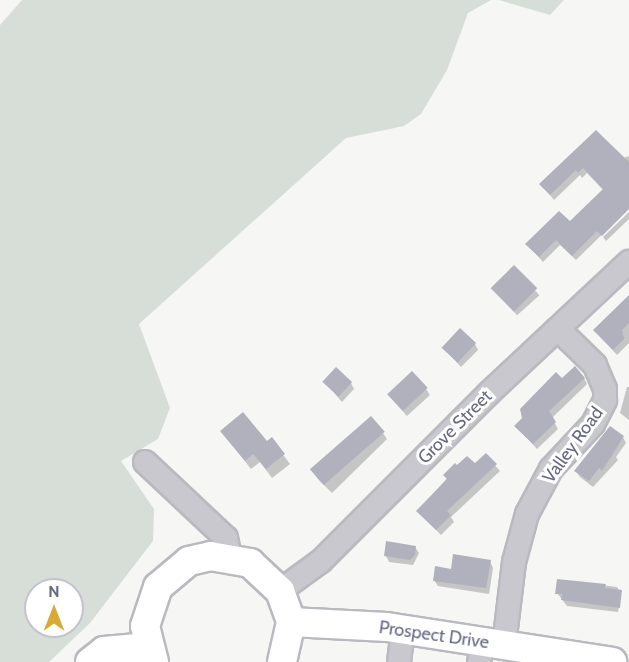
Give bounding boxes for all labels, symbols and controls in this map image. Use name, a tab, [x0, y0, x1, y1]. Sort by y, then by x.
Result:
street label: Grove Street	[414, 386, 496, 468]
street label: Valley Road	[538, 403, 608, 487]
north arrow	[24, 578, 84, 638]
text: N	[48, 582, 60, 601]
street label: Prospect Drive	[378, 617, 490, 653]

